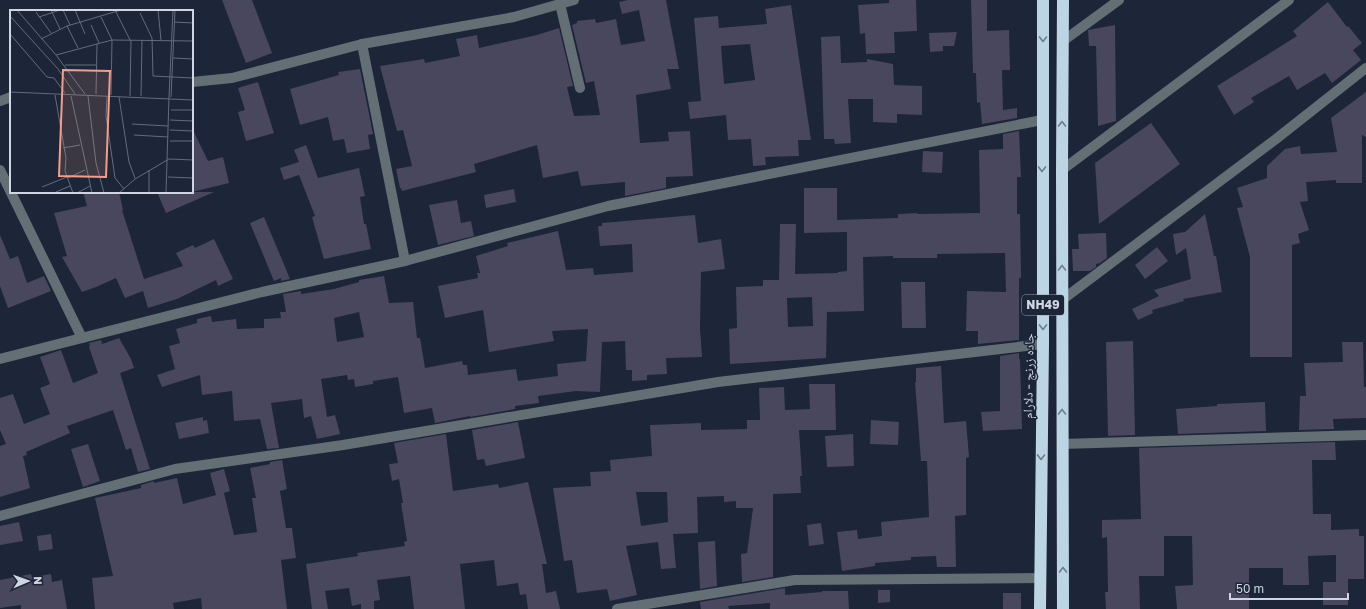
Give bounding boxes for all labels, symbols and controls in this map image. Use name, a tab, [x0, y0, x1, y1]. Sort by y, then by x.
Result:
inset map	[10, 10, 193, 193]
one-way arrow	[1039, 36, 1047, 42]
one-way arrow	[1058, 121, 1066, 127]
one-way arrow	[1038, 166, 1046, 172]
one-way arrow	[1058, 265, 1066, 271]
road number: NH49	[1022, 295, 1064, 315]
one-way arrow	[1039, 324, 1047, 330]
street label: جاده زرنج - دلارام	[1019, 333, 1039, 419]
one-way arrow	[1058, 409, 1066, 415]
one-way arrow	[1037, 454, 1045, 460]
north arrow	[8, 561, 48, 601]
one-way arrow	[1059, 567, 1067, 573]
scale bar	[1230, 575, 1348, 601]
text: N	[32, 576, 45, 585]
text: 50 m	[1236, 581, 1264, 596]

